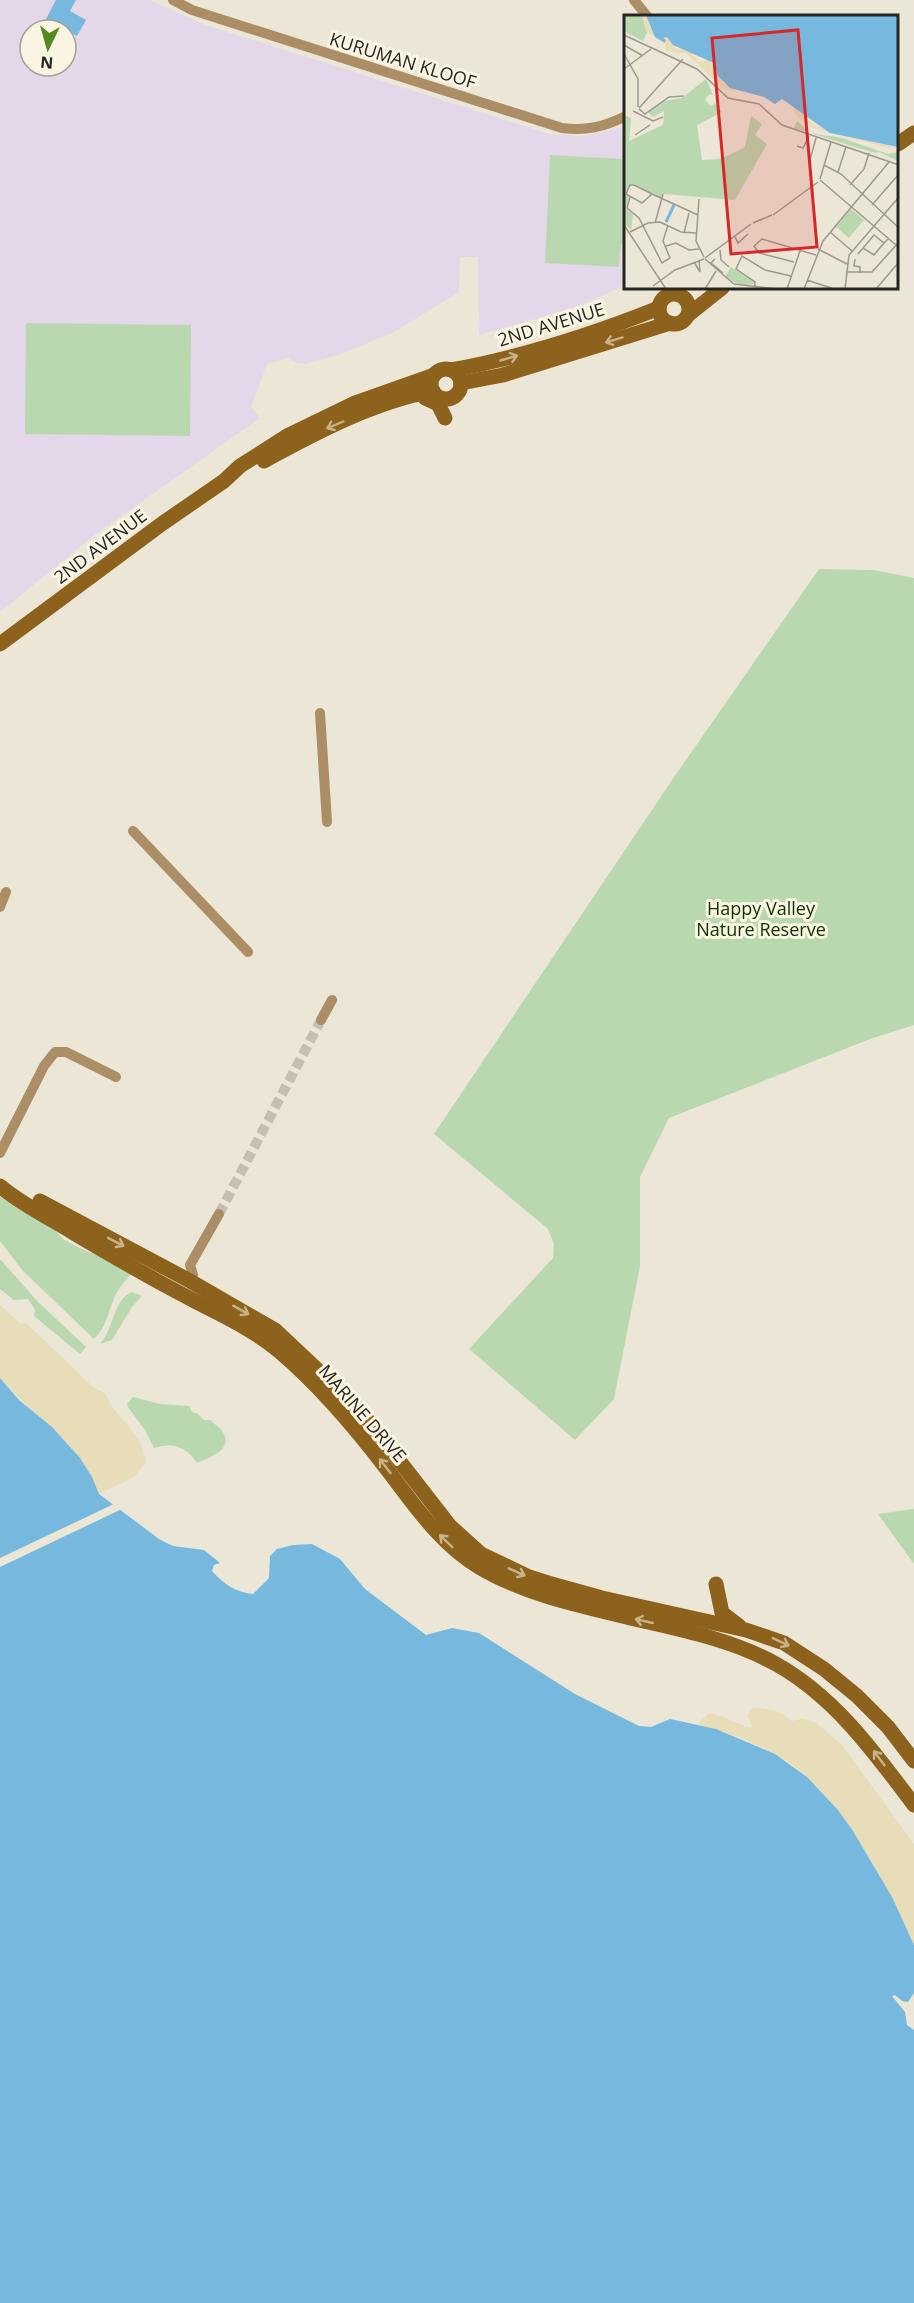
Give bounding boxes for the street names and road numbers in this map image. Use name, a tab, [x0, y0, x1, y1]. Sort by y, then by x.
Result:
street label: KURUMAN KLOOF	[327, 26, 479, 94]
street label: 2ND AVENUE	[495, 296, 607, 352]
street label: 2ND AVENUE	[49, 503, 151, 589]
street label: MARINE DRIVE	[314, 1359, 412, 1467]

